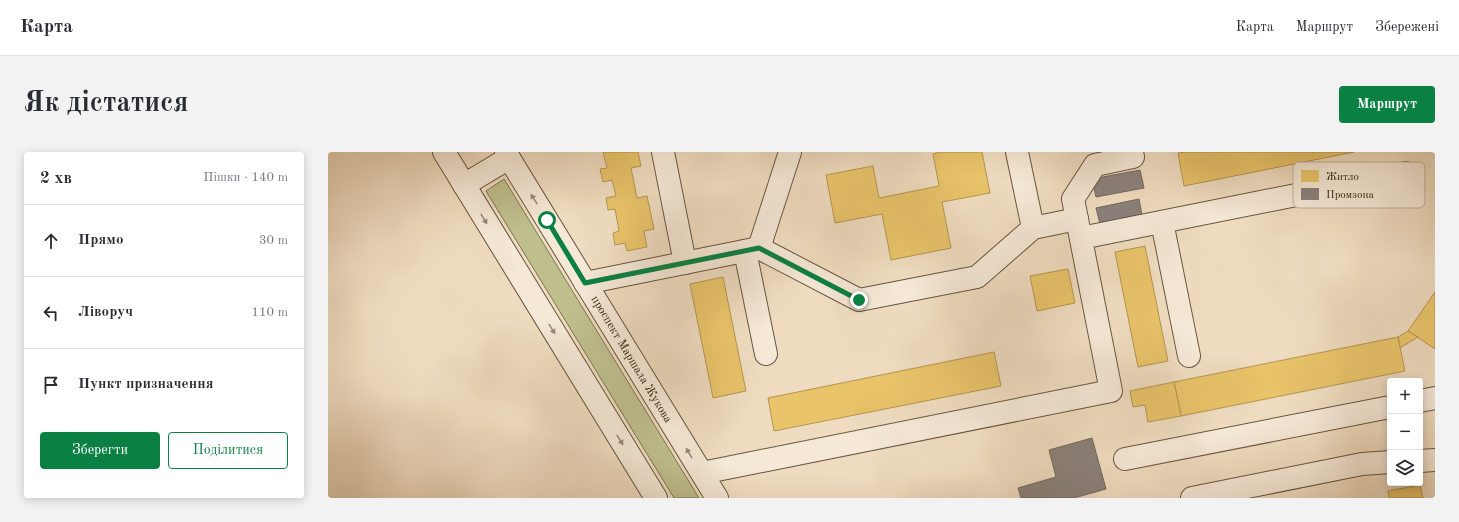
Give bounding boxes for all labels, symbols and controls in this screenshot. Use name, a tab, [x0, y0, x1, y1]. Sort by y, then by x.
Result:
text: Карта	[20, 18, 73, 37]
text: Карта	[1236, 20, 1274, 34]
text: Маршрут	[1296, 20, 1353, 34]
text: Збережені	[1375, 20, 1439, 34]
button: Маршрут	[1339, 86, 1435, 123]
text: Як дістатися	[24, 90, 188, 118]
legend	[1293, 162, 1425, 208]
text: 2 хв	[40, 170, 72, 187]
text: Пішки · 140 m	[203, 171, 288, 184]
text: Житло	[1326, 172, 1359, 183]
text: Промзона	[1326, 190, 1374, 201]
one-way arrow	[530, 193, 537, 205]
route start	[538, 211, 556, 229]
one-way arrow	[481, 213, 488, 225]
icon: ahead	[40, 230, 62, 252]
text: Прямо	[78, 233, 124, 248]
text: 30 m	[259, 234, 288, 247]
route end	[850, 291, 868, 309]
street label: проспект Маршала Жукова	[588, 294, 674, 425]
icon: left	[40, 302, 62, 324]
text: Ліворуч	[78, 305, 133, 320]
text: 110 m	[251, 306, 288, 319]
one-way arrow	[549, 323, 556, 335]
icon: arrive	[40, 374, 62, 396]
text: Пункт призначення	[78, 377, 214, 392]
map controls	[1387, 378, 1423, 486]
button: +	[1387, 378, 1423, 414]
button: −	[1387, 414, 1423, 450]
button: Зберегти	[40, 432, 160, 469]
button: Поділитися	[168, 432, 288, 469]
one-way arrow	[617, 434, 624, 446]
one-way arrow	[686, 447, 693, 459]
button: layers	[1387, 450, 1423, 486]

